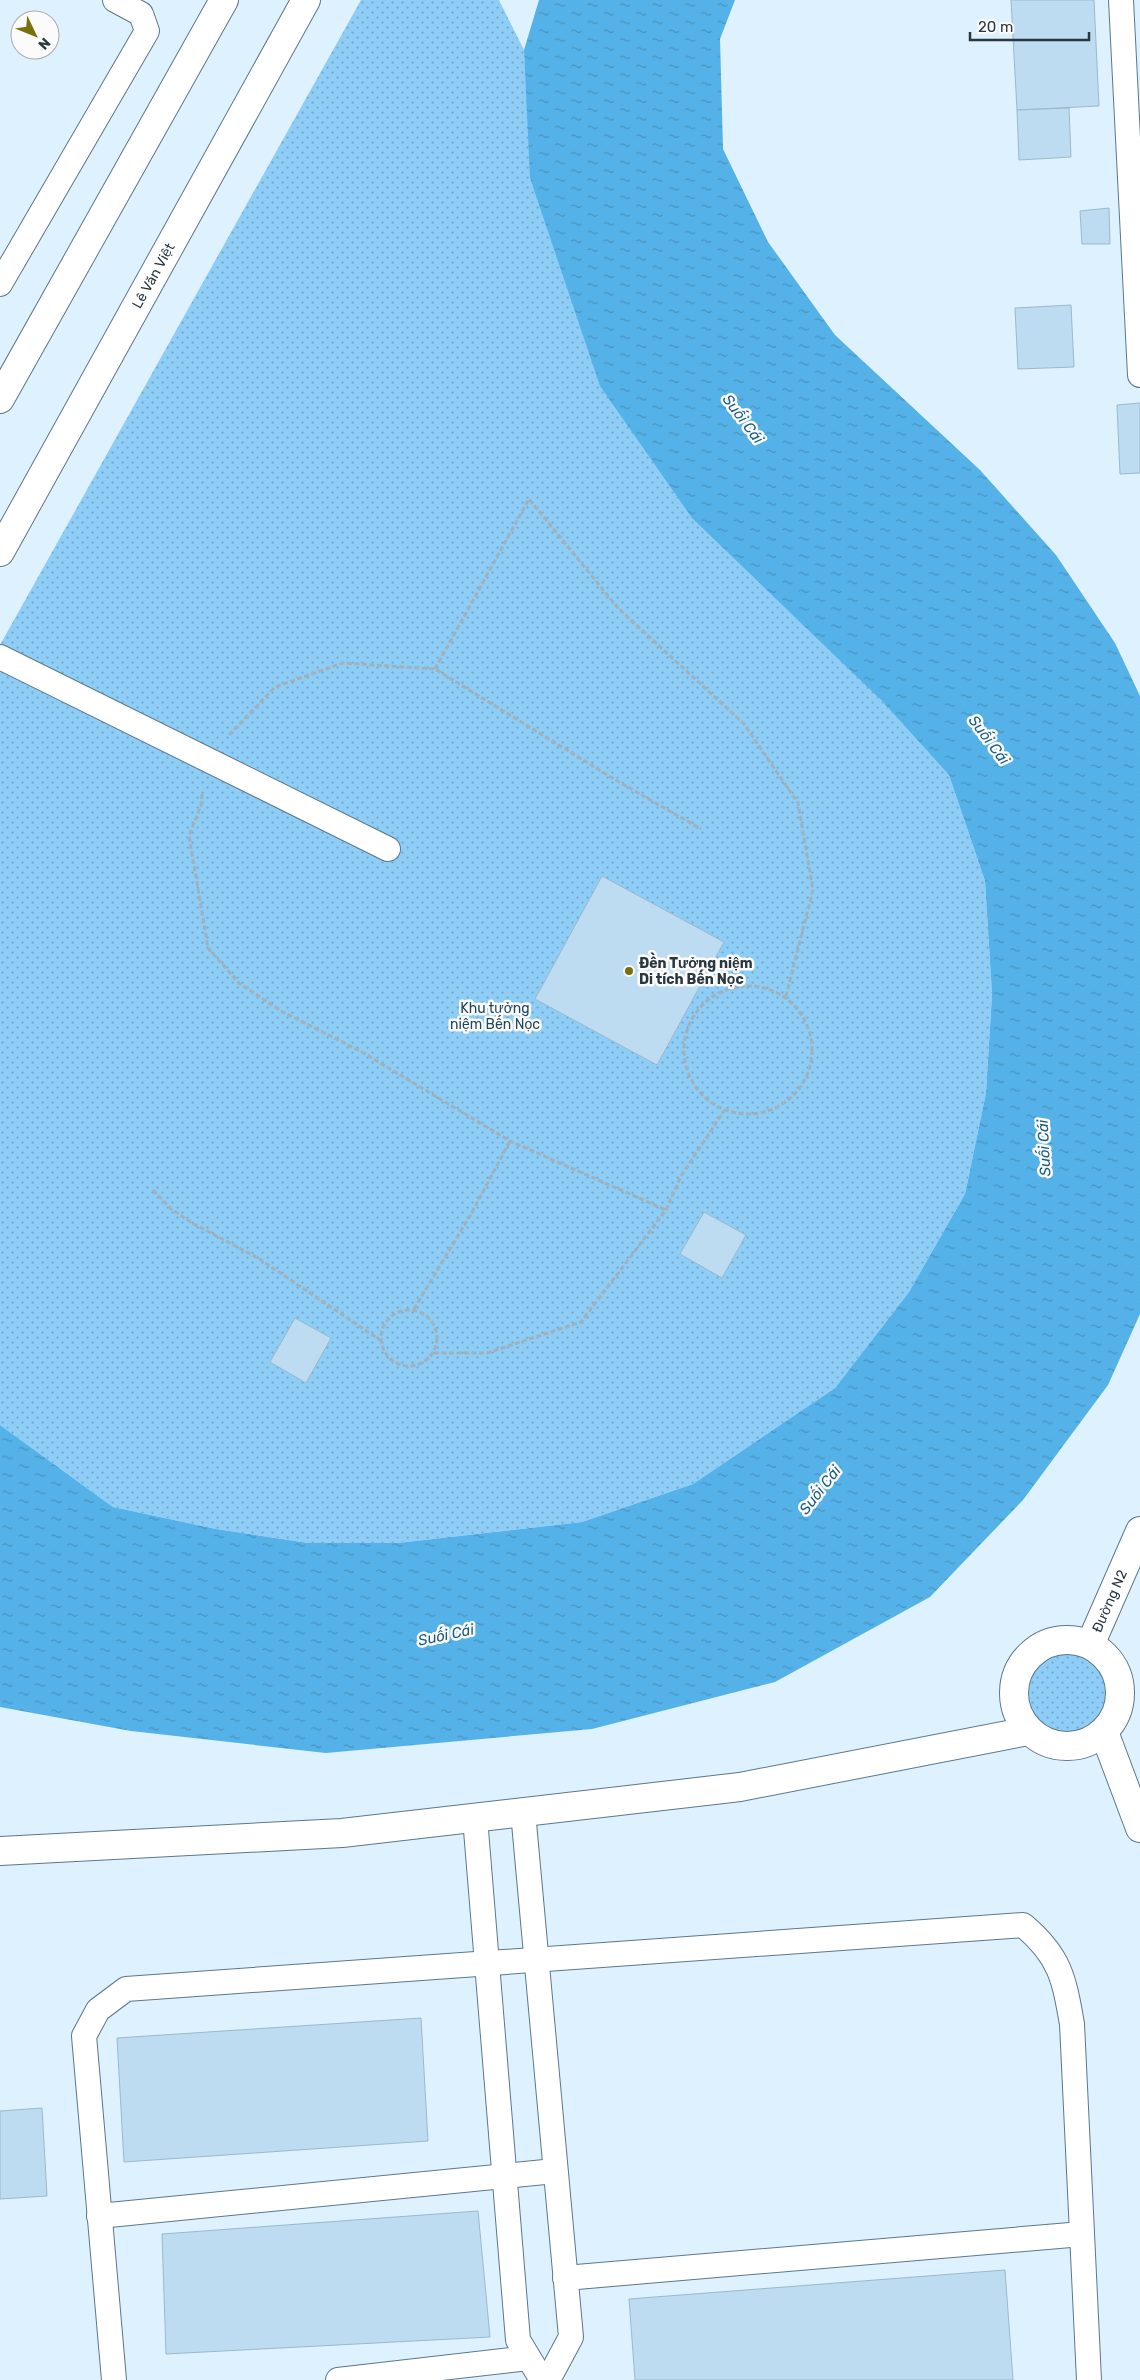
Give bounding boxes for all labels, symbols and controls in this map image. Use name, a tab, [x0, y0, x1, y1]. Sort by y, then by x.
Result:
north arrow	[10, 10, 60, 60]
scale bar	[970, 10, 1089, 42]
text: 20 m	[978, 18, 1013, 36]
text: N	[34, 34, 54, 53]
street label: Lê Văn Việt	[128, 240, 178, 311]
water label: Suối Cái	[719, 391, 768, 447]
water label: Suối Cái	[965, 712, 1014, 768]
place label: Đền Tưởng niệm Di tích Bến Nọc	[639, 952, 753, 988]
marker: Đền Tưởng niệm Di tích Bến Nọc	[623, 965, 635, 977]
park label: Khu tưởng niệm Bến Nọc	[450, 1000, 540, 1033]
water label: Suối Cái	[1033, 1119, 1054, 1177]
water label: Suối Cái	[795, 1462, 845, 1518]
street label: Đường N2	[1088, 1567, 1130, 1635]
water label: Suối Cái	[416, 1620, 476, 1650]

